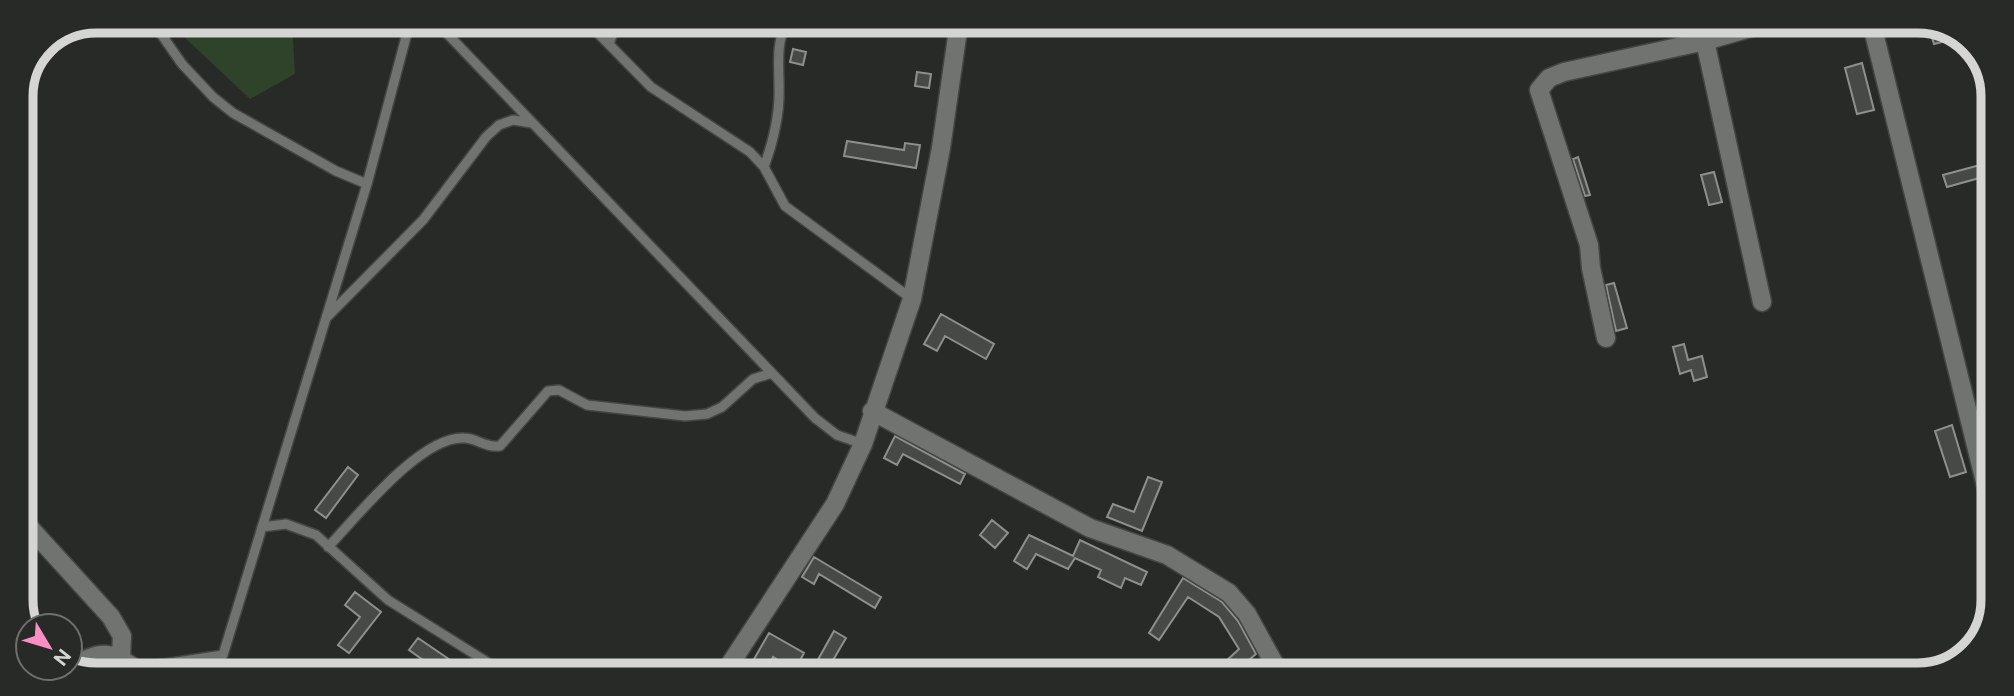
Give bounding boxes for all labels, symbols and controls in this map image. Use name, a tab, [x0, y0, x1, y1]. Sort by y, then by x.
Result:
north arrow	[14, 612, 84, 682]
text: N	[49, 645, 76, 670]

